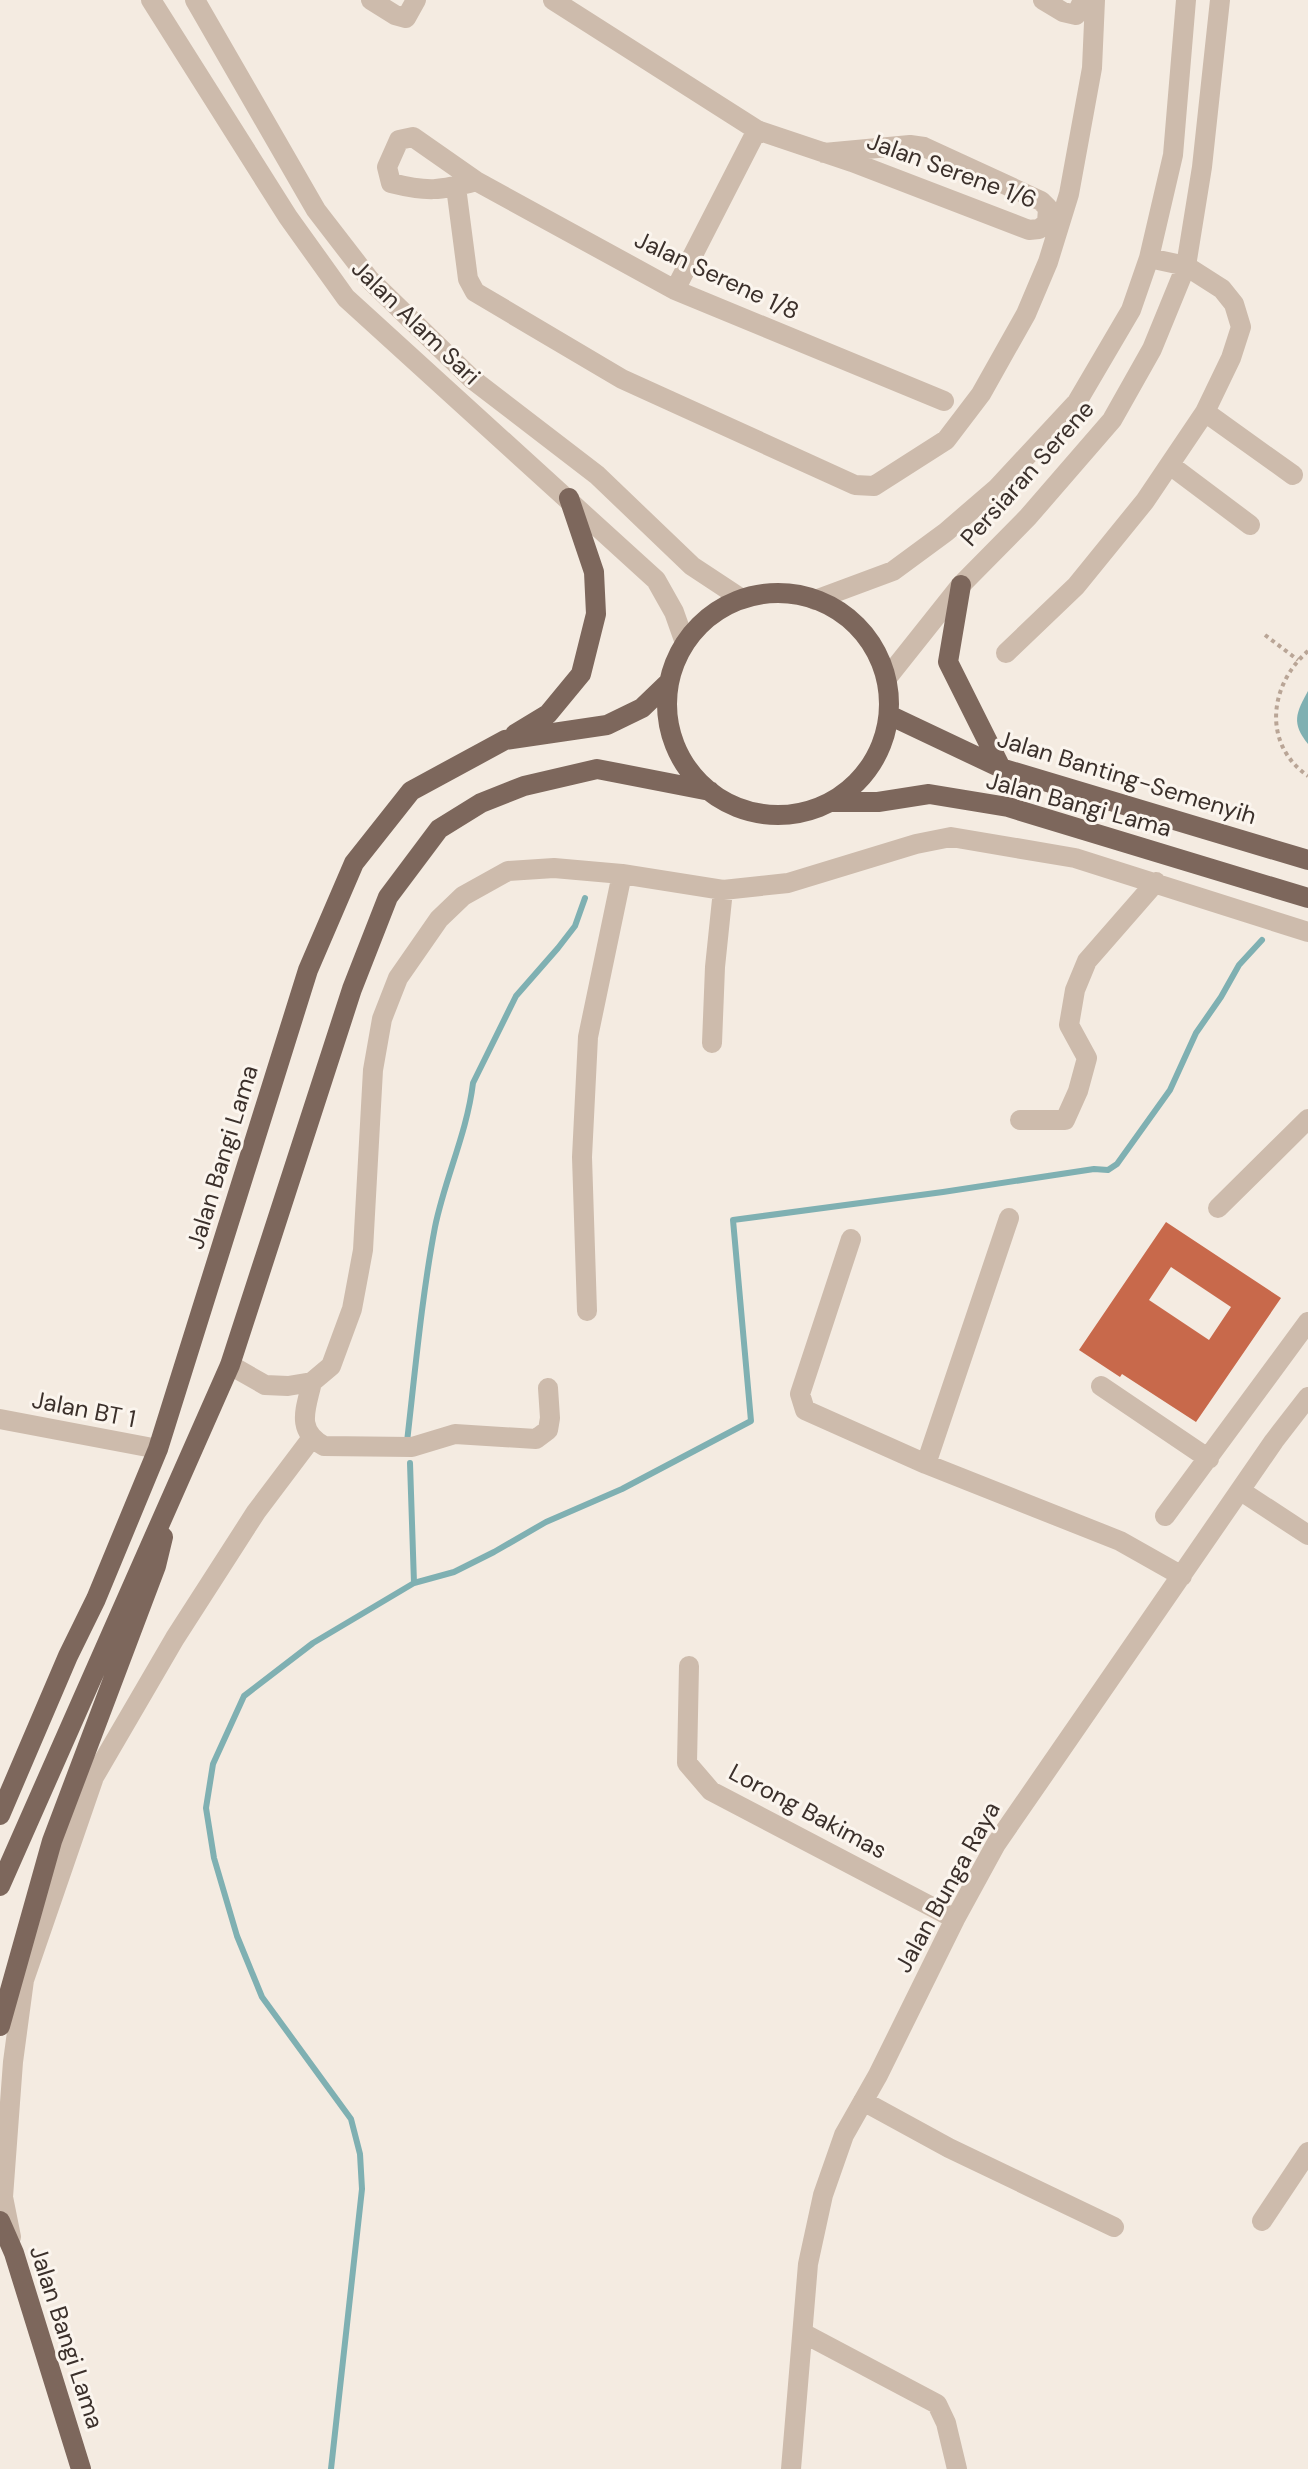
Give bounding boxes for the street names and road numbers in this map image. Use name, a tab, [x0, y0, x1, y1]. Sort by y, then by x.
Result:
street label: Jalan Serene 1/6	[863, 125, 1041, 215]
street label: Jalan Serene 1/8	[630, 223, 804, 327]
street label: Jalan Alam Sari	[345, 253, 487, 391]
street label: Persiaran Serene	[953, 394, 1101, 552]
street label: Jalan Banting-Semenyih	[994, 723, 1260, 831]
street label: Jalan Bangi Lama	[983, 764, 1175, 844]
street label: Jalan Bangi Lama	[179, 1061, 265, 1253]
street label: Jalan BT 1	[29, 1384, 139, 1434]
street label: Lorong Bakimas	[724, 1756, 892, 1866]
street label: Jalan Bunga Raya	[887, 1796, 1007, 1978]
street label: Jalan Bangi Lama	[23, 2242, 111, 2432]

